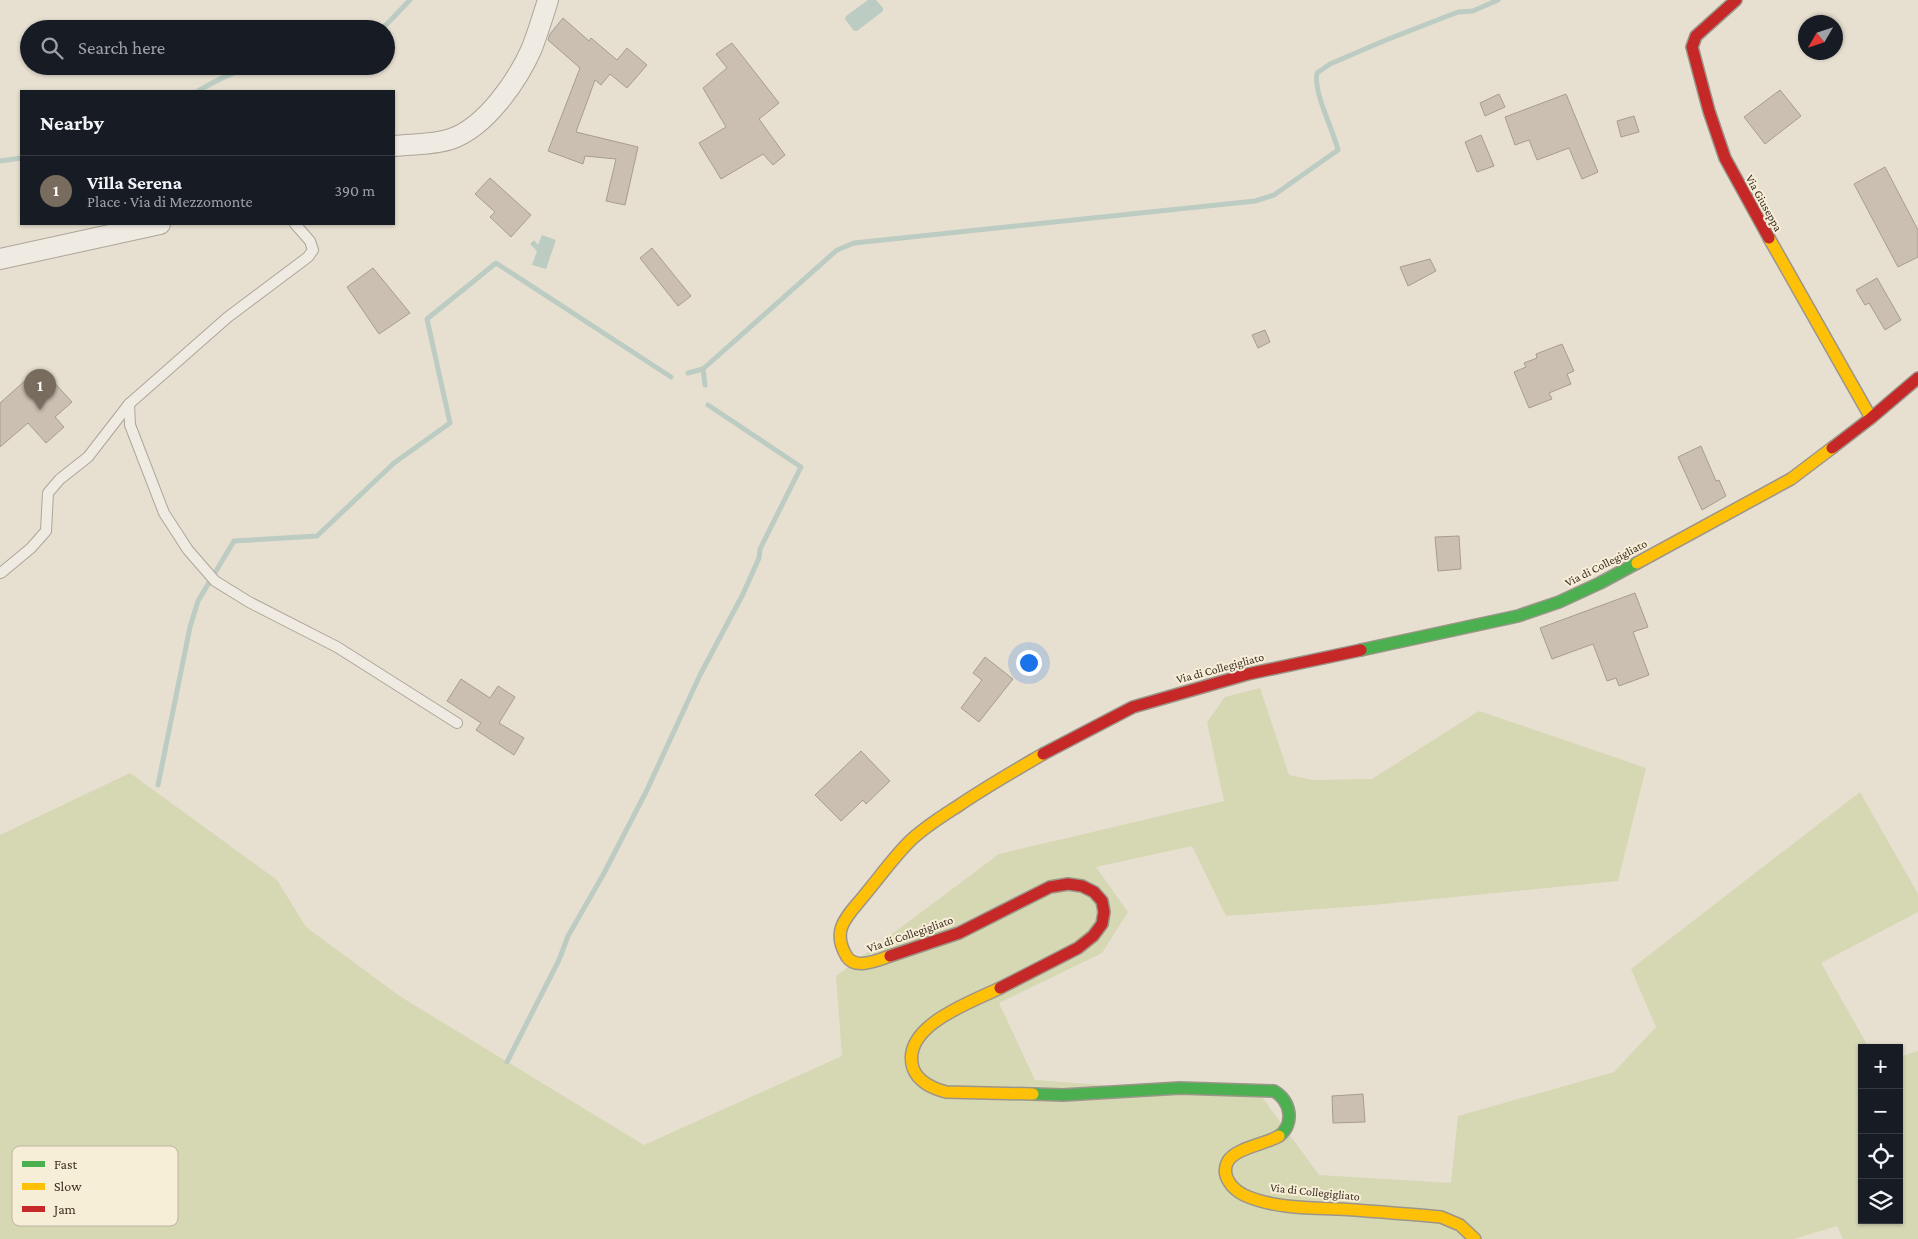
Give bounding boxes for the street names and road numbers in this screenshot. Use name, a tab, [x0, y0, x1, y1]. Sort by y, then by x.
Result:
street label: Via Giuseppa	[1743, 172, 1786, 234]
street label: Via di Collegigliato	[1563, 536, 1649, 590]
street label: Via di Collegigliato	[1175, 650, 1265, 686]
street label: Via di Collegigliato	[865, 913, 955, 955]
street label: Via di Collegigliato	[1269, 1180, 1361, 1204]

